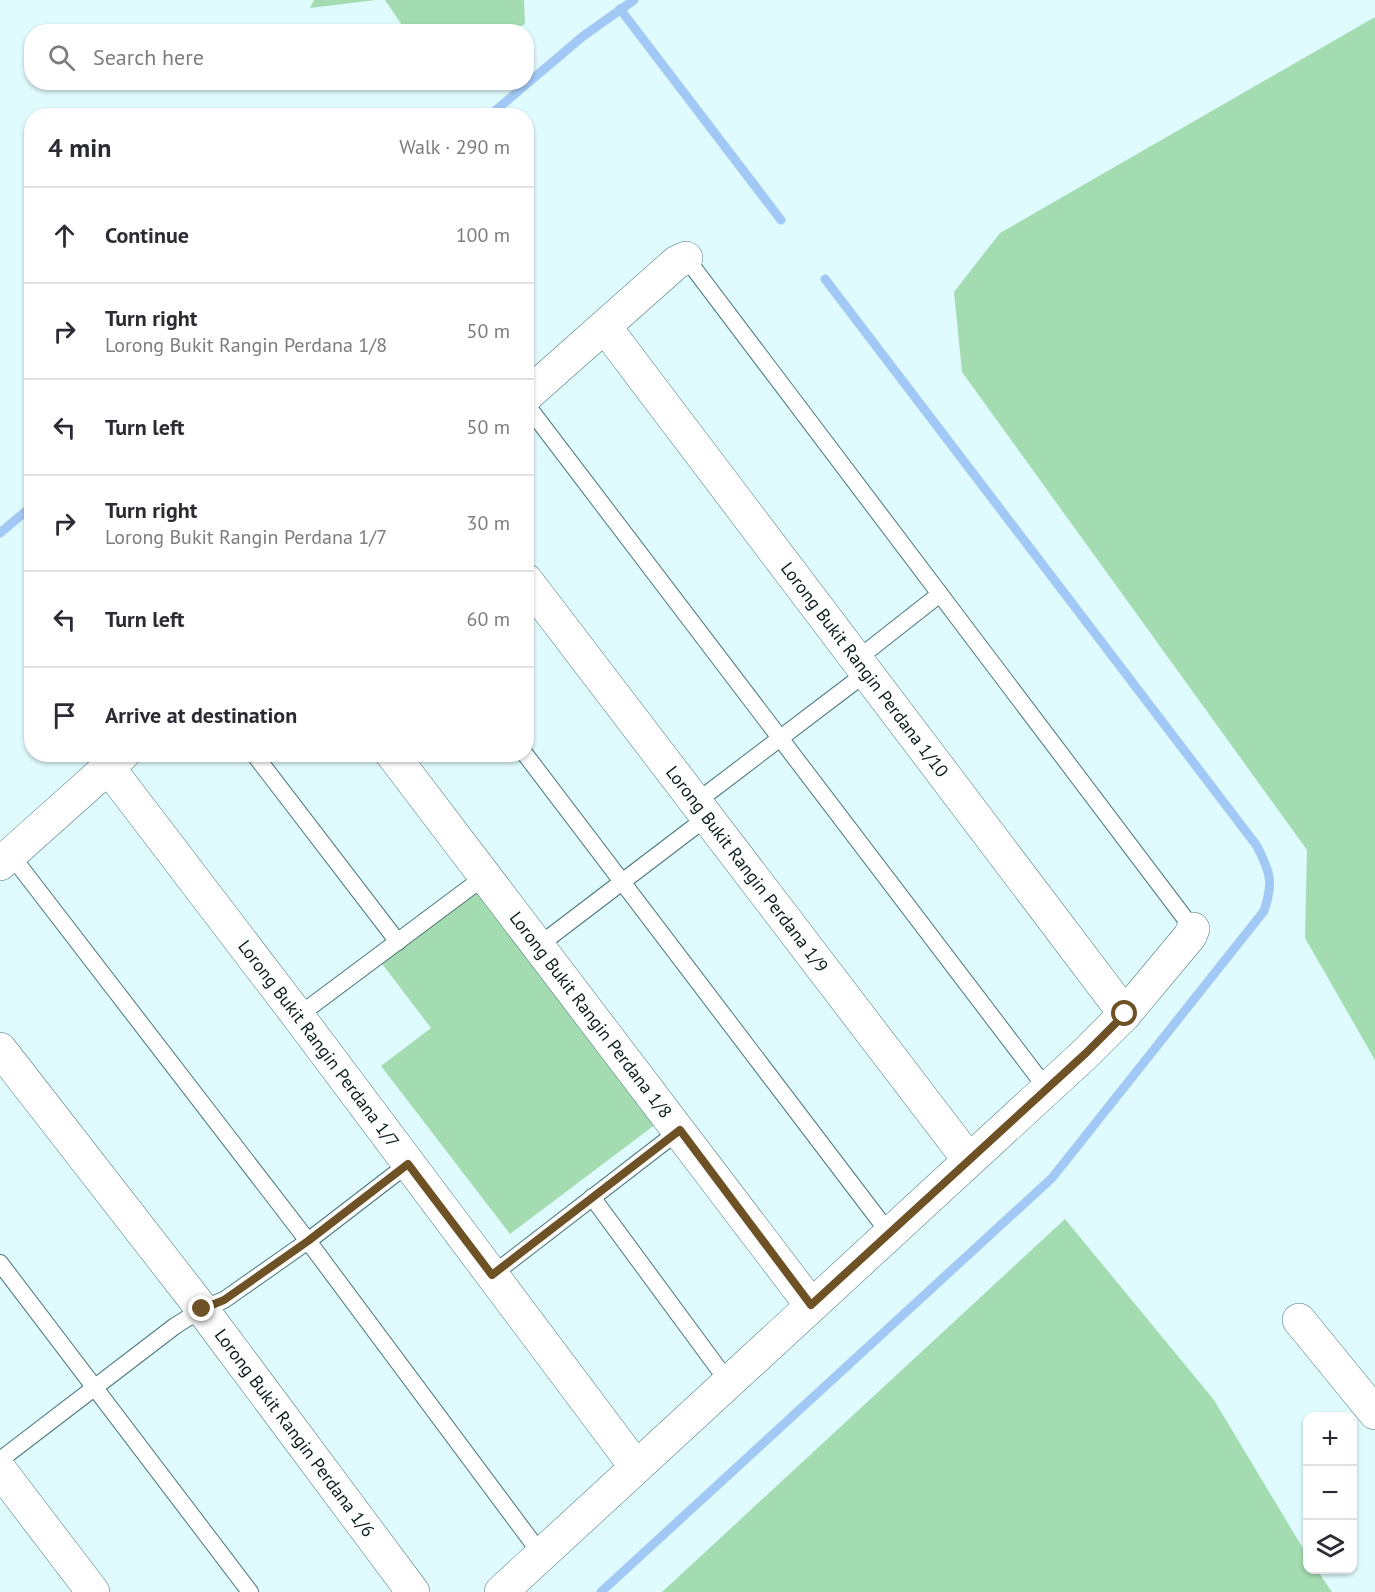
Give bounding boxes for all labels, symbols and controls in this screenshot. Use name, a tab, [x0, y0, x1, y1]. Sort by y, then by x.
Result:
search box	[24, 24, 534, 90]
icon: search	[45, 41, 78, 74]
text: Search here	[93, 43, 204, 71]
text: 4 min	[48, 131, 111, 164]
text: Walk · 290 m	[399, 134, 510, 160]
icon: ahead	[48, 219, 81, 252]
text: Continue	[105, 221, 189, 249]
text: 100 m	[456, 222, 510, 248]
text: Turn right	[105, 304, 197, 332]
icon: right	[48, 315, 81, 348]
text: 50 m	[467, 318, 510, 344]
text: Lorong Bukit Rangin Perdana 1/8	[105, 332, 387, 358]
icon: left	[48, 411, 81, 444]
text: Turn left	[105, 413, 185, 441]
text: 50 m	[467, 414, 510, 440]
text: Turn right	[105, 496, 197, 524]
icon: right	[48, 507, 81, 540]
text: 30 m	[467, 510, 510, 536]
text: Lorong Bukit Rangin Perdana 1/7	[105, 524, 387, 550]
street label: Lorong Bukit Rangin Perdana 1/10	[776, 557, 954, 782]
icon: left	[48, 603, 81, 636]
text: Turn left	[105, 605, 185, 633]
text: 60 m	[467, 606, 510, 632]
icon: arrive	[48, 699, 81, 732]
text: Arrive at destination	[105, 701, 297, 729]
street label: Lorong Bukit Rangin Perdana 1/9	[661, 761, 834, 977]
street label: Lorong Bukit Rangin Perdana 1/8	[505, 907, 677, 1123]
street label: Lorong Bukit Rangin Perdana 1/7	[233, 935, 405, 1152]
route start	[1111, 1000, 1137, 1026]
route end	[188, 1295, 214, 1321]
street label: Lorong Bukit Rangin Perdana 1/6	[210, 1324, 380, 1541]
map controls	[1303, 1412, 1357, 1574]
button: +	[1303, 1412, 1357, 1466]
button: −	[1303, 1466, 1357, 1520]
button: layers	[1303, 1520, 1357, 1574]

